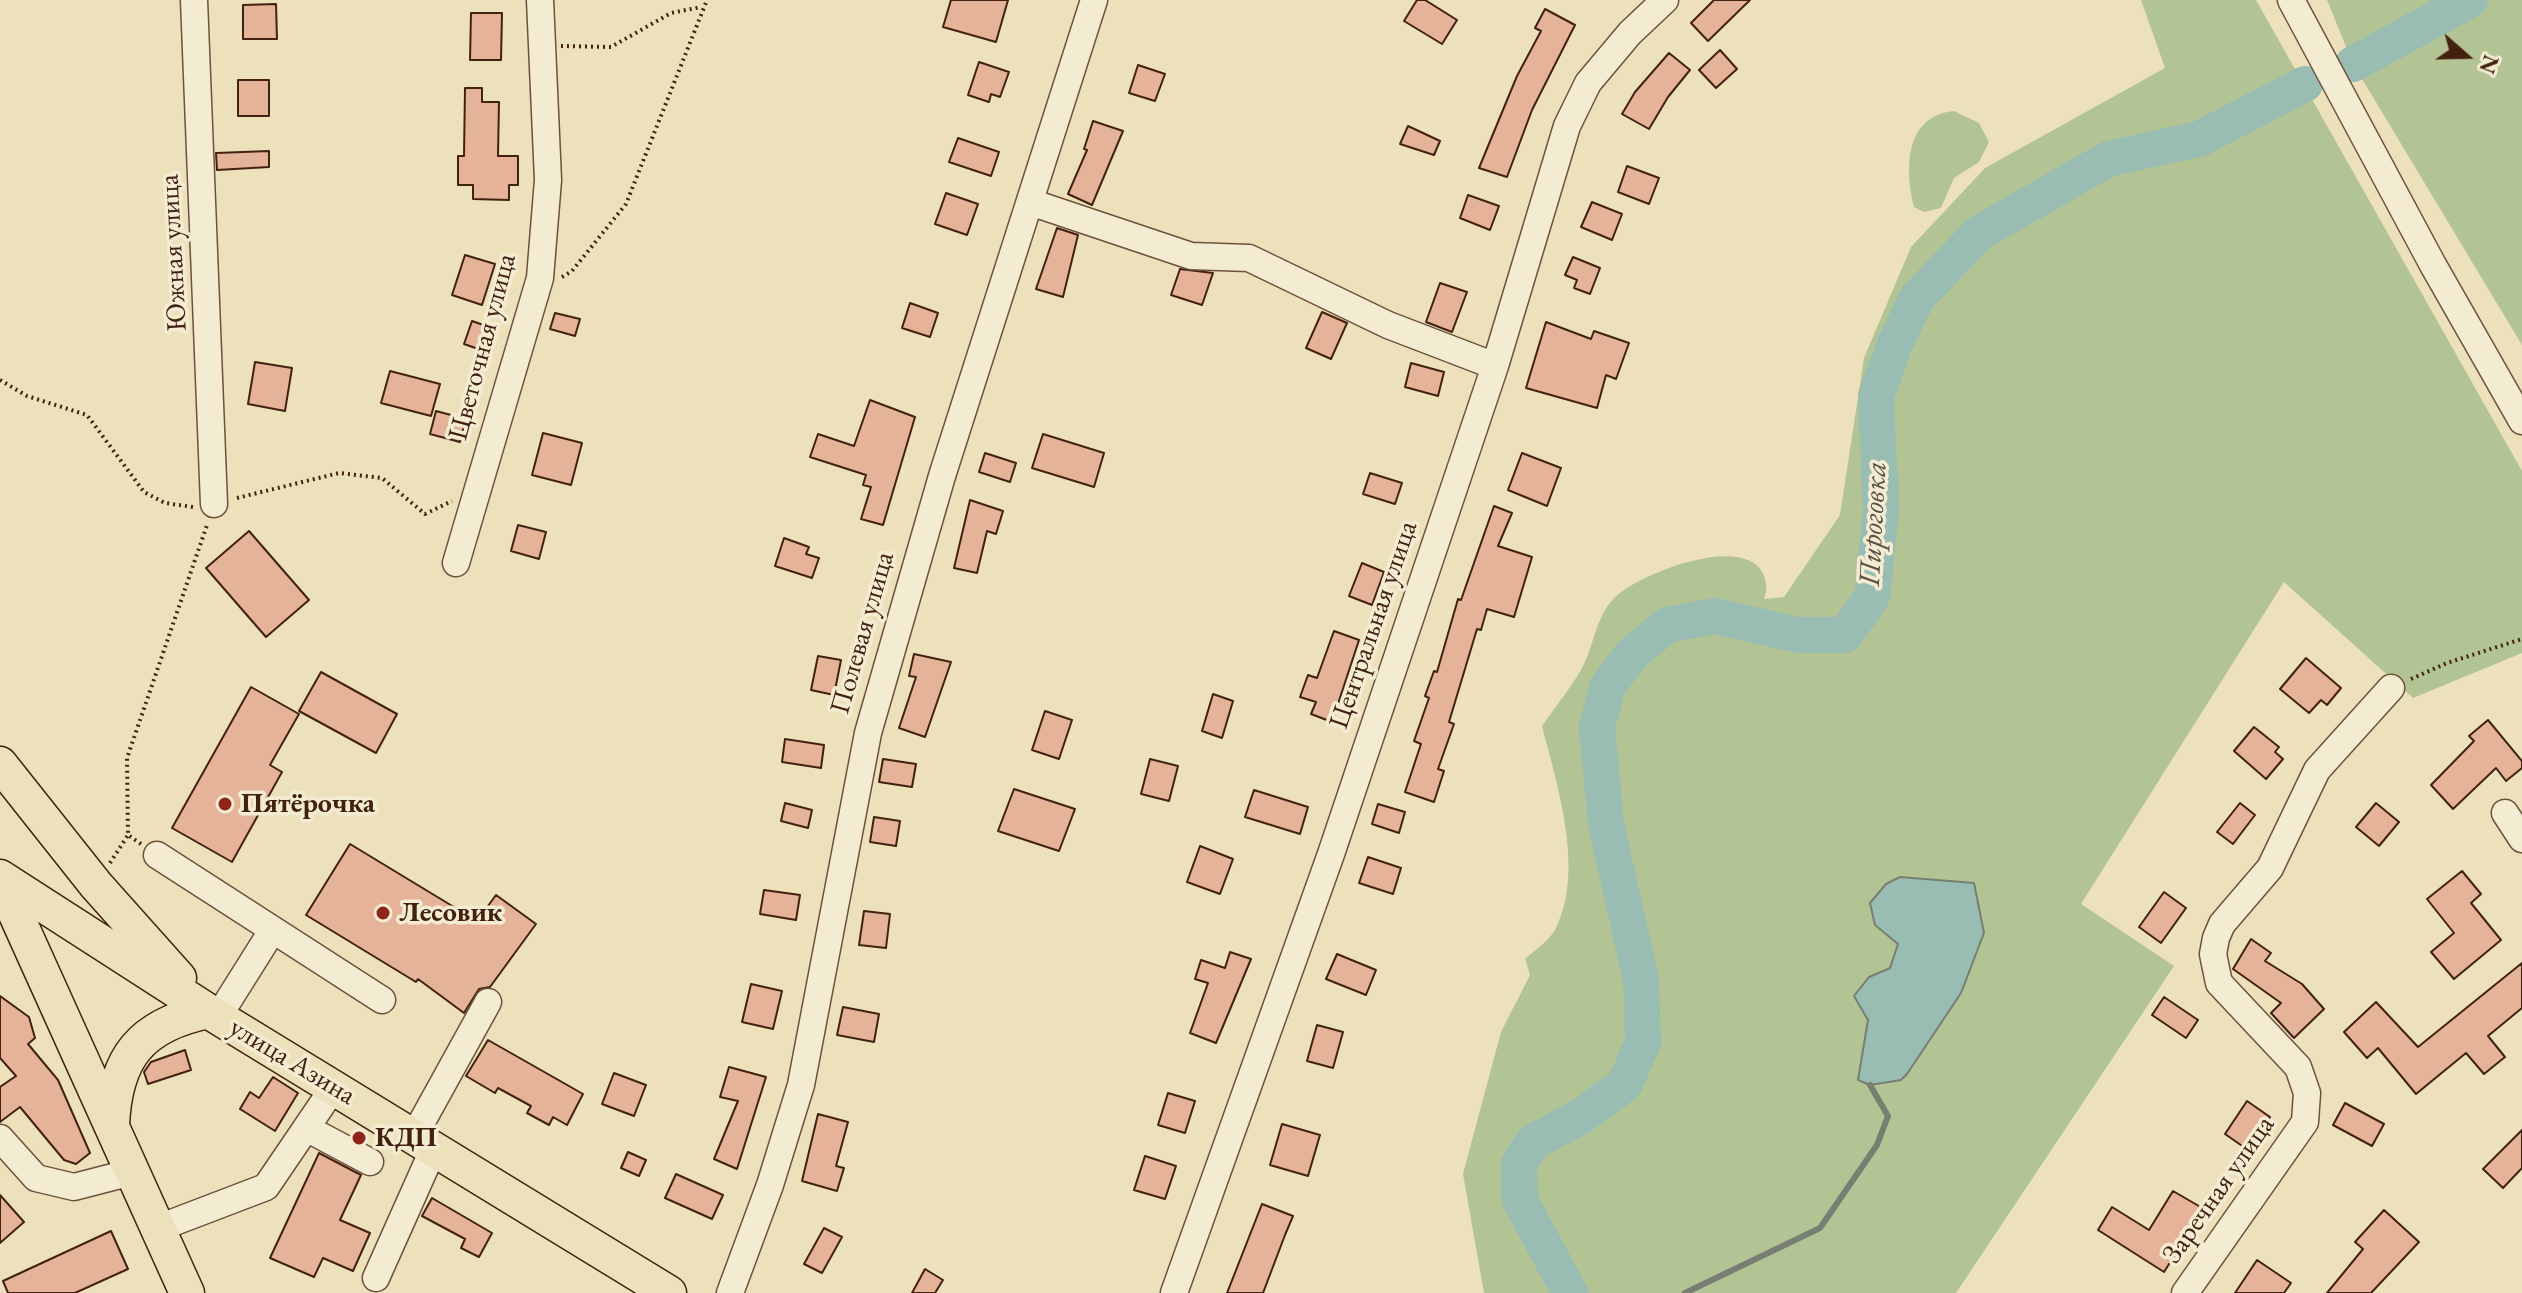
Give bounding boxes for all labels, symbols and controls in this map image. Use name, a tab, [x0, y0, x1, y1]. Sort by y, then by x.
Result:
north arrow	[2426, 16, 2506, 96]
text: N	[2472, 51, 2506, 78]
street label: Южная улица	[153, 173, 195, 333]
street label: Цветочная улица	[442, 250, 524, 444]
water label: Пироговка	[1853, 461, 1895, 587]
street label: Центральная улица	[1323, 517, 1425, 733]
street label: Полевая улица	[824, 548, 902, 718]
place label: Пятёрочка	[241, 787, 375, 821]
marker: Пятёрочка	[216, 795, 234, 813]
place label: Лесовик	[399, 896, 502, 930]
marker: Лесовик	[374, 904, 392, 922]
street label: улица Азина	[223, 1011, 361, 1113]
street label: Заречная улица	[2156, 1110, 2282, 1270]
place label: КДП	[375, 1121, 437, 1155]
marker: КДП	[350, 1129, 368, 1147]

